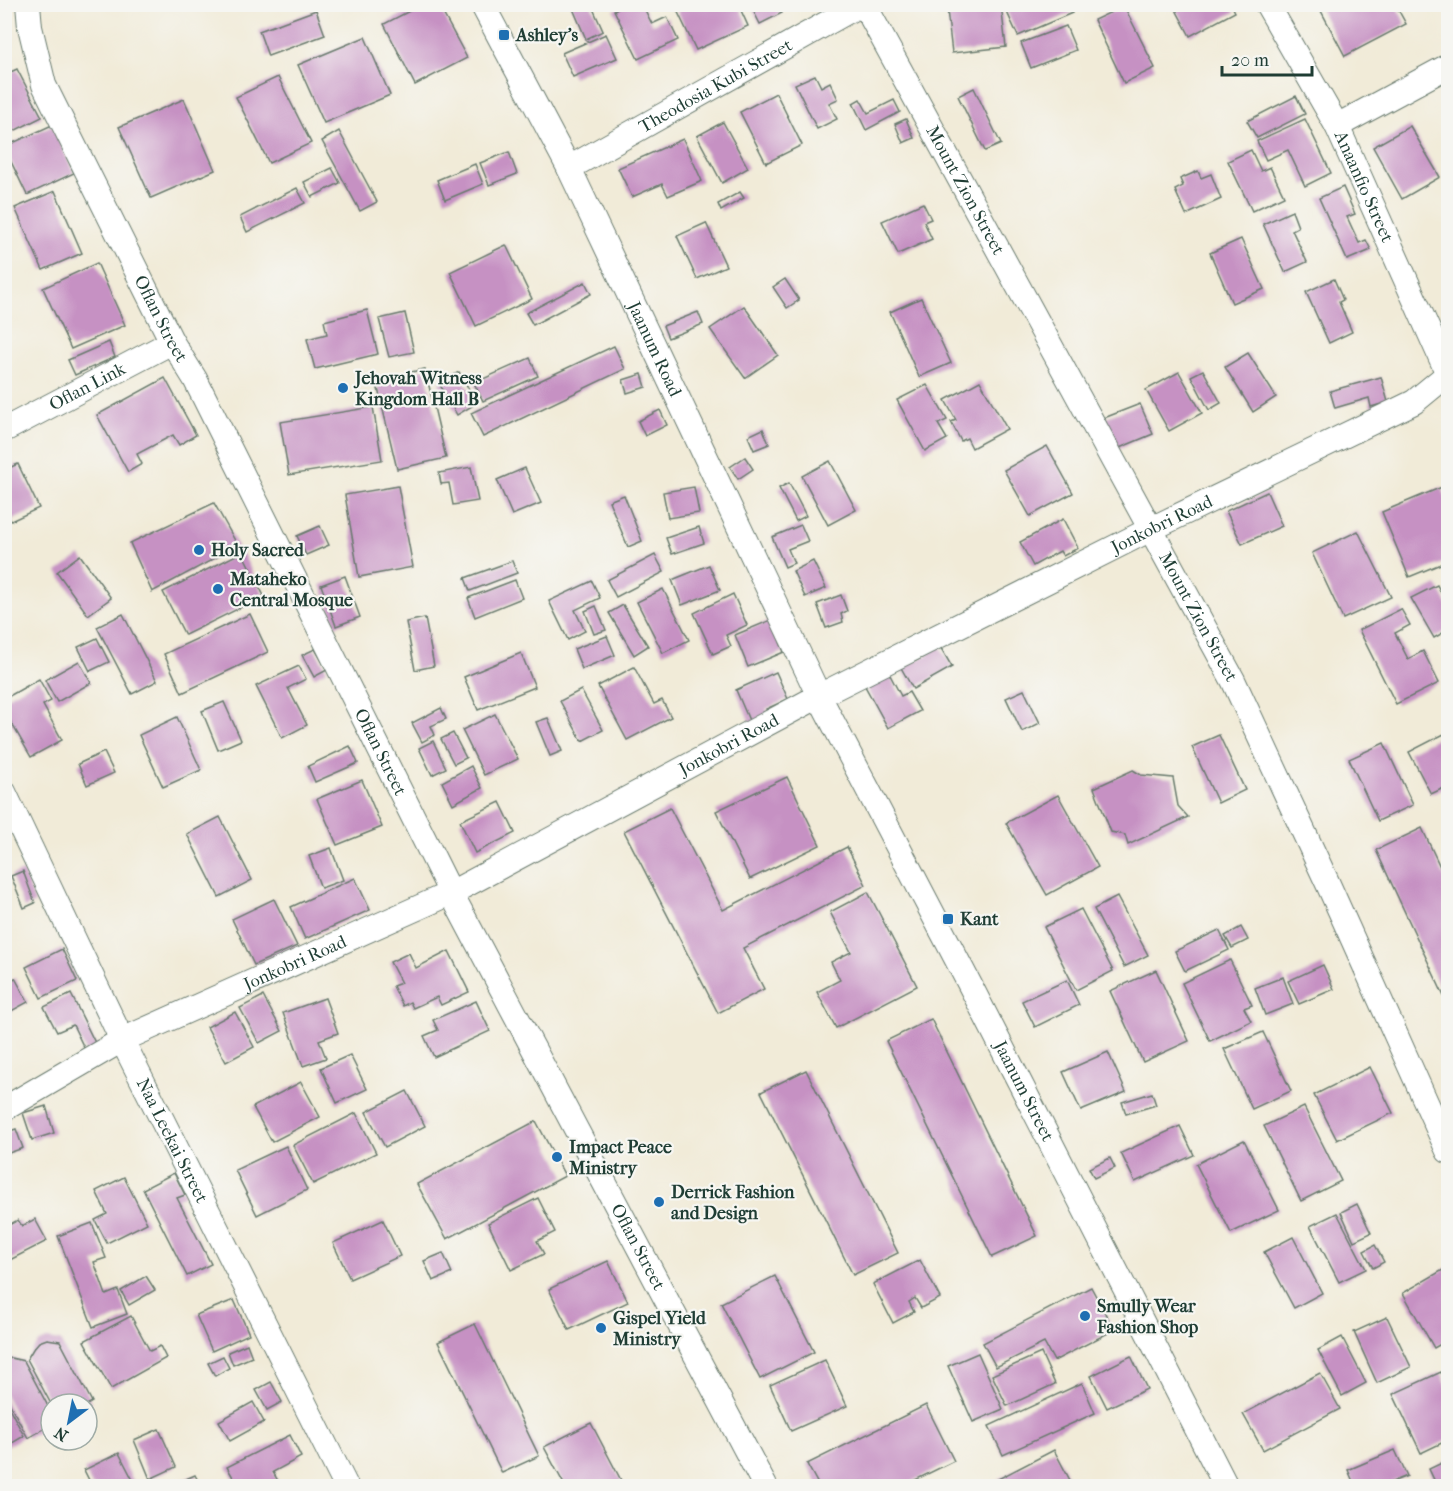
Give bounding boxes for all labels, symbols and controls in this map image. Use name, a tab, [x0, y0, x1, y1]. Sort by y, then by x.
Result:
place label: Ashley's	[515, 25, 579, 46]
marker: Ashley's	[497, 28, 511, 42]
street label: Theodosia Kubi Street	[635, 34, 797, 138]
scale bar	[1222, 39, 1312, 77]
text: 20 m	[1231, 50, 1269, 71]
street label: Mount Zion Street	[921, 122, 1009, 259]
street label: Anaanfio Street	[1329, 127, 1398, 246]
street label: Oflan Street	[129, 272, 192, 367]
street label: Jaanum Road	[622, 297, 686, 400]
street label: Oflan Link	[46, 358, 130, 415]
place label: Jehovah Witness Kingdom Hall B	[353, 368, 482, 410]
marker: Jehovah Witness Kingdom Hall B	[336, 381, 350, 395]
street label: Jonkobri Road	[1106, 491, 1216, 559]
place label: Holy Sacred	[211, 540, 305, 561]
marker: Holy Sacred	[192, 543, 206, 557]
street label: Mount Zion Street	[1154, 549, 1242, 686]
place label: Mataheko Central Mosque	[229, 569, 353, 611]
marker: Mataheko Central Mosque	[211, 582, 225, 596]
street label: Oflan Street	[350, 705, 411, 800]
street label: Jonkobri Road	[674, 709, 783, 781]
place label: Kant	[960, 909, 999, 930]
marker: Kant	[941, 912, 955, 926]
street label: Jonkobri Road	[239, 931, 350, 996]
street label: Jaanum Street	[988, 1036, 1058, 1145]
street label: Naa Leekai Street	[132, 1075, 212, 1207]
place label: Impact Peace Ministry	[568, 1137, 672, 1179]
marker: Impact Peace Ministry	[550, 1150, 564, 1164]
place label: Derrick Fashion and Design	[671, 1182, 795, 1224]
marker: Derrick Fashion and Design	[652, 1195, 666, 1209]
street label: Oflan Street	[606, 1200, 670, 1294]
place label: Smully Wear Fashion Shop	[1096, 1296, 1199, 1338]
place label: Gispel Yield Ministry	[612, 1308, 707, 1350]
marker: Smully Wear Fashion Shop	[1078, 1309, 1092, 1323]
marker: Gispel Yield Ministry	[594, 1321, 608, 1335]
north arrow	[39, 1392, 99, 1452]
text: N	[50, 1423, 71, 1446]

